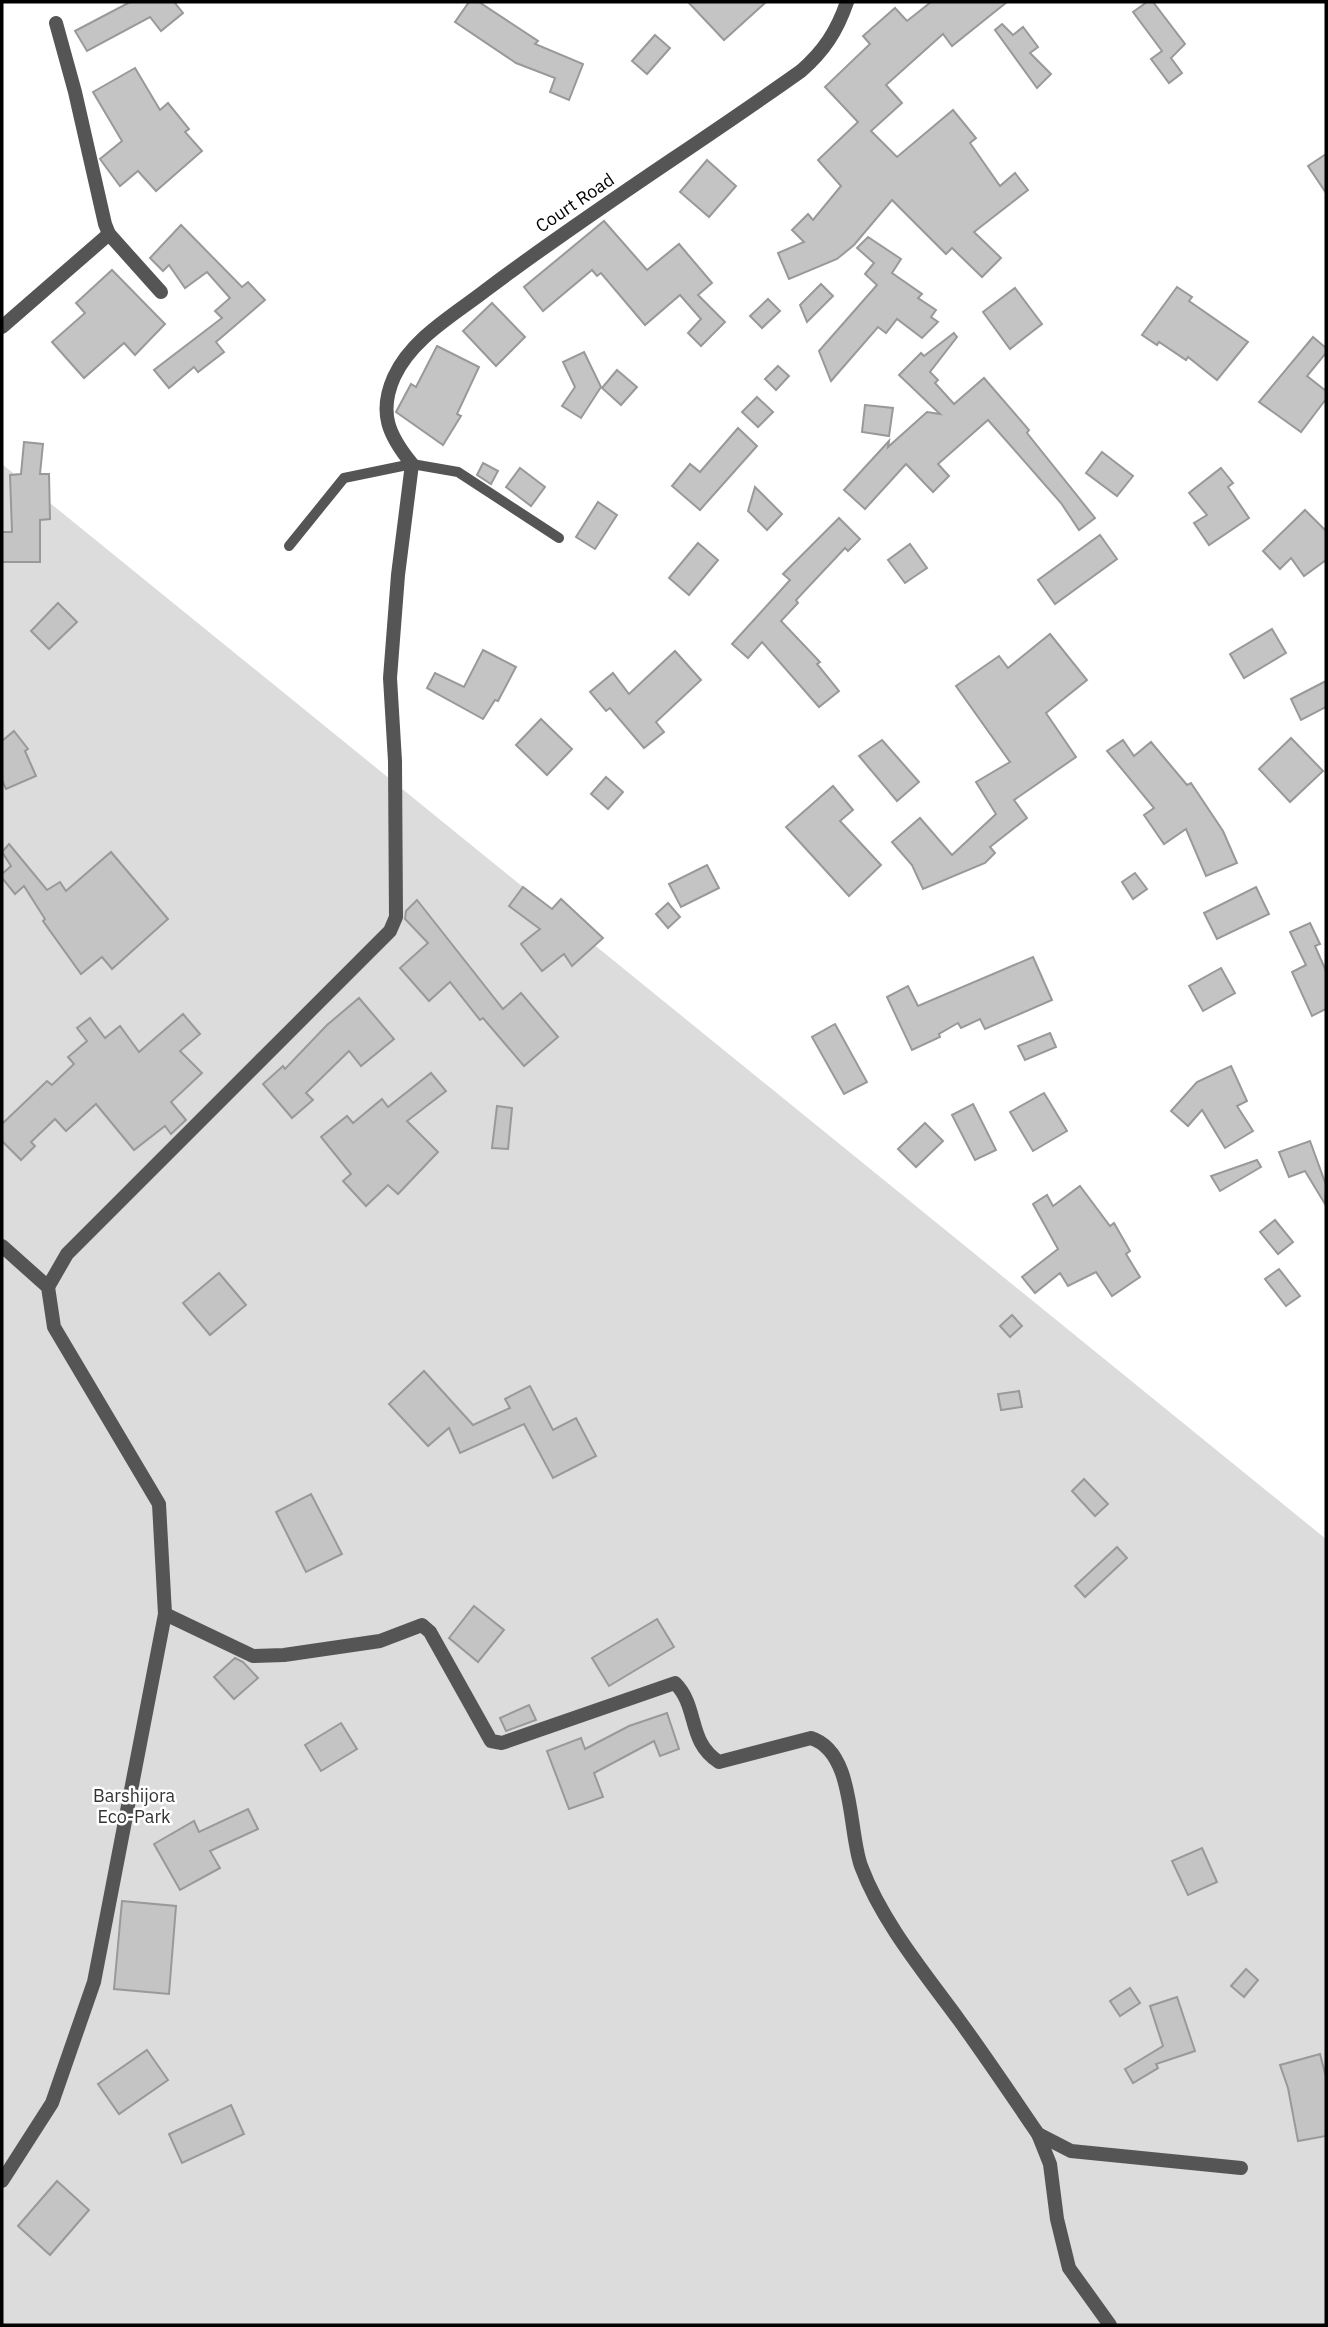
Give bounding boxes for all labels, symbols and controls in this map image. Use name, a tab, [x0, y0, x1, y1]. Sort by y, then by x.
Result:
street label: Court Road	[531, 168, 619, 237]
park label: Barshijora Eco-Park	[93, 1784, 175, 1828]

